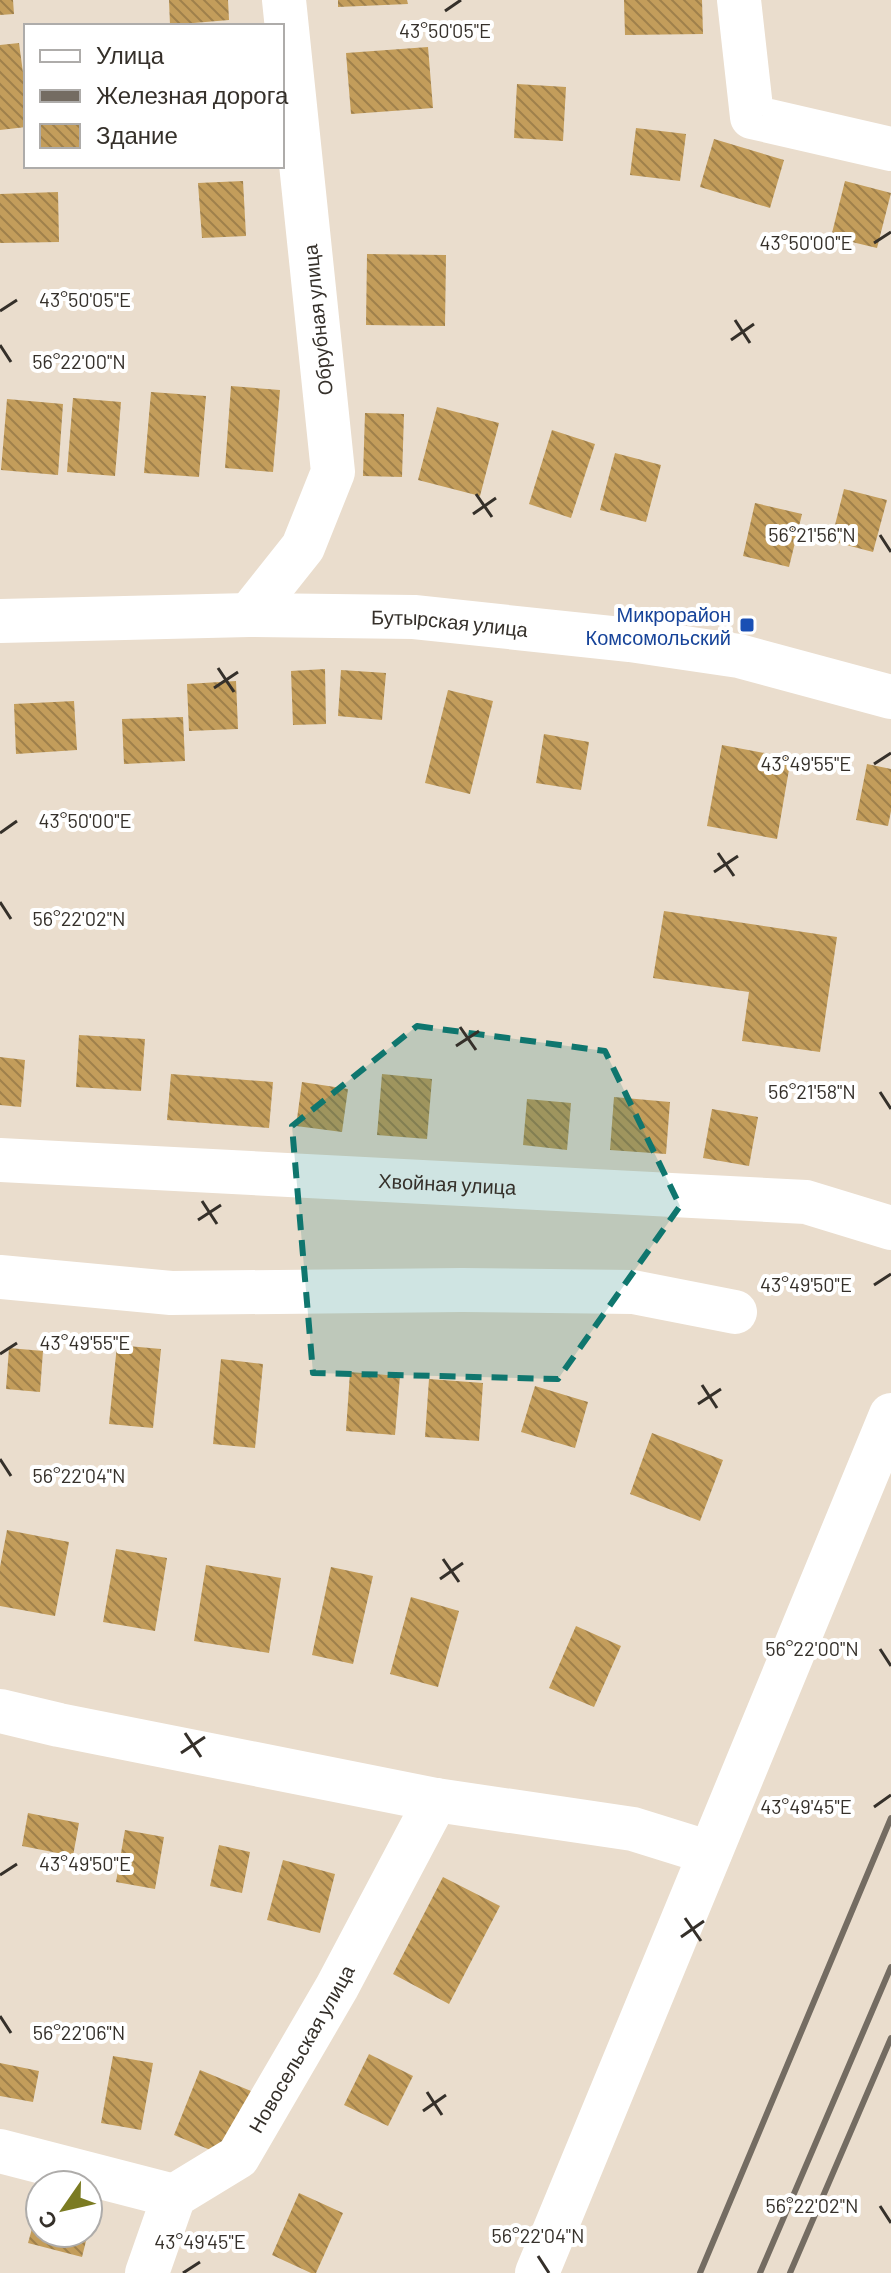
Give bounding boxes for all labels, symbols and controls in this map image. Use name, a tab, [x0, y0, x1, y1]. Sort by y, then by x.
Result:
text: 43°50'05"E	[399, 18, 491, 42]
legend	[24, 24, 284, 168]
text: Улица	[96, 40, 165, 69]
text: Железная дорога	[96, 80, 289, 109]
text: Здание	[96, 120, 178, 149]
text: 43°50'00"E	[759, 230, 853, 254]
street label: Обрубная улица	[297, 243, 337, 397]
text: 43°50'05"E	[39, 287, 131, 311]
text: 56°22'00"N	[32, 349, 126, 373]
text: 56°21'56"N	[768, 522, 856, 546]
place label: Микрорайон Комсомольский	[586, 602, 731, 649]
street label: Бутырская улица	[371, 604, 530, 641]
marker: Микрорайон Комсомольский	[738, 616, 756, 634]
text: 43°49'55"E	[761, 751, 851, 775]
text: 43°50'00"E	[38, 808, 132, 832]
text: 56°22'02"N	[32, 906, 126, 930]
text: 56°21'58"N	[768, 1079, 856, 1103]
street label: Хвойная улица	[378, 1168, 518, 1199]
text: 43°49'50"E	[760, 1272, 852, 1296]
text: 43°49'55"E	[40, 1330, 130, 1354]
text: 56°22'04"N	[32, 1463, 126, 1487]
text: 56°22'00"N	[765, 1636, 859, 1660]
text: 43°49'45"E	[760, 1794, 852, 1818]
text: 43°49'50"E	[39, 1851, 131, 1875]
street label: Новосельская улица	[243, 1960, 359, 2137]
text: 56°22'06"N	[33, 2020, 125, 2044]
north arrow	[24, 2169, 104, 2249]
text: 56°22'02"N	[765, 2193, 859, 2217]
text: С	[31, 2207, 62, 2235]
text: 56°22'04"N	[491, 2223, 585, 2247]
text: 43°49'45"E	[154, 2229, 246, 2253]

